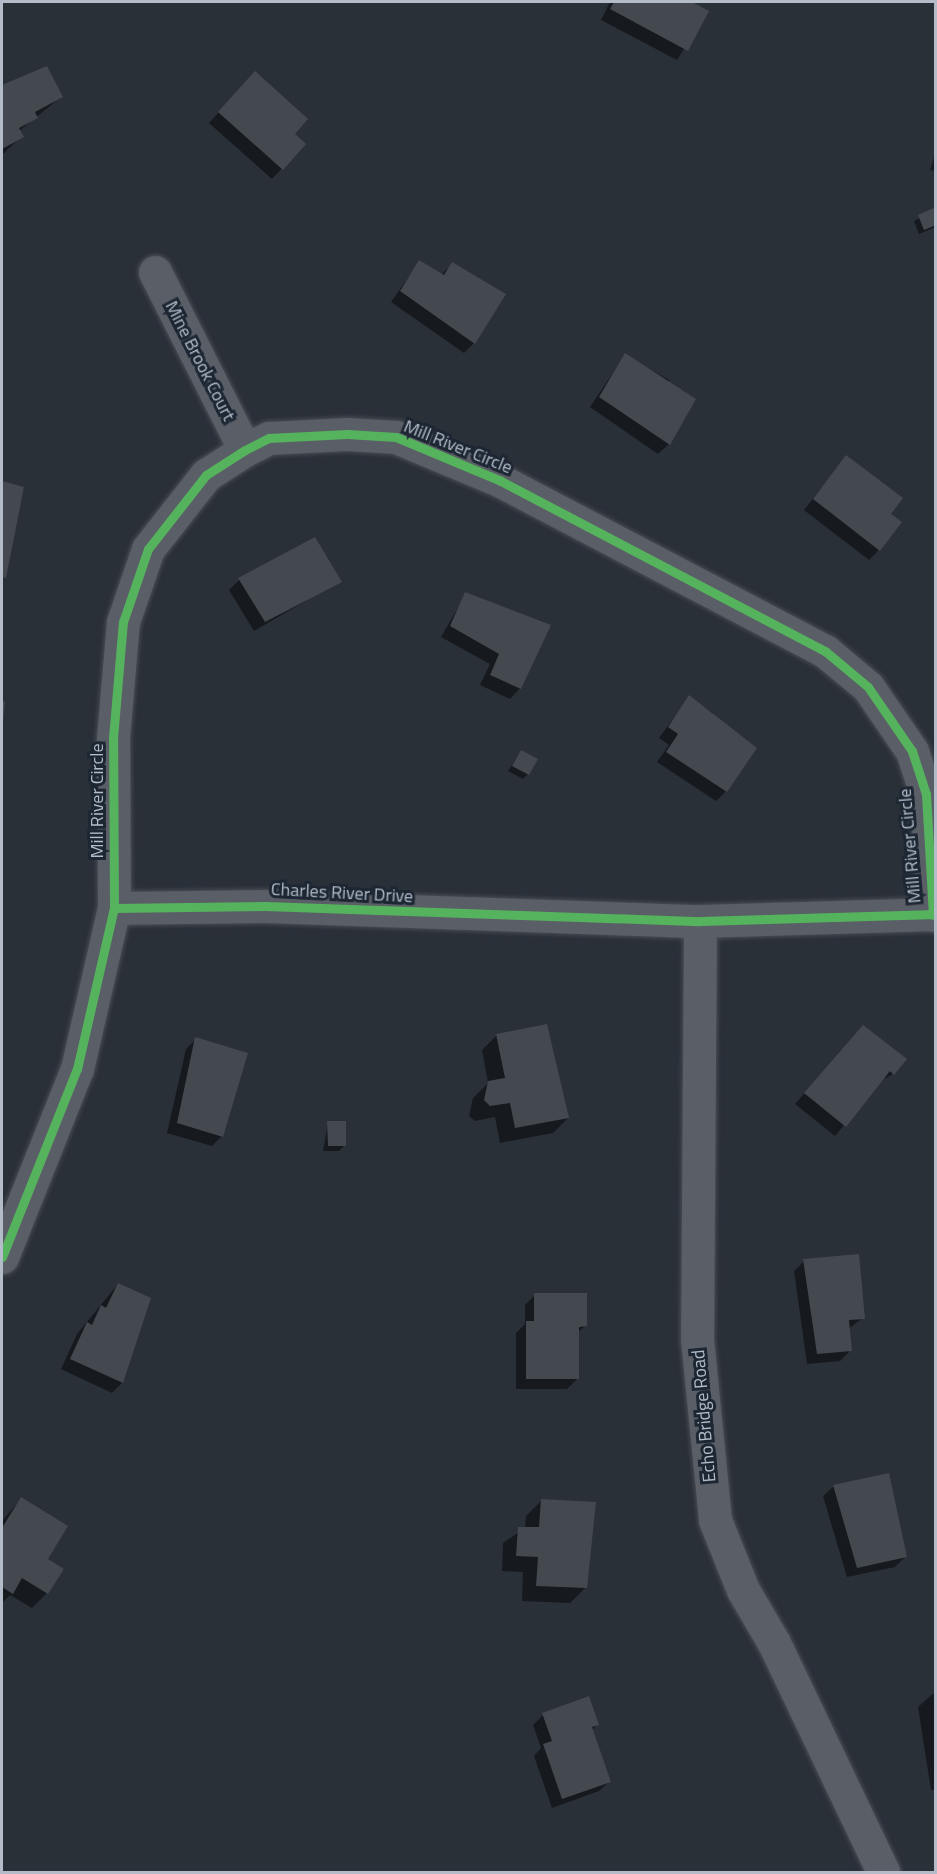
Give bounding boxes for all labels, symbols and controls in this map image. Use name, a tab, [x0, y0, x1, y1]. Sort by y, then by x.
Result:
street label: Mine Brook Court	[160, 297, 240, 425]
street label: Mill River Circle	[401, 415, 515, 479]
street label: Mill River Circle	[86, 743, 108, 859]
street label: Mill River Circle	[894, 788, 926, 904]
street label: Charles River Drive	[270, 878, 414, 908]
street label: Echo Bridge Road	[687, 1349, 721, 1483]

